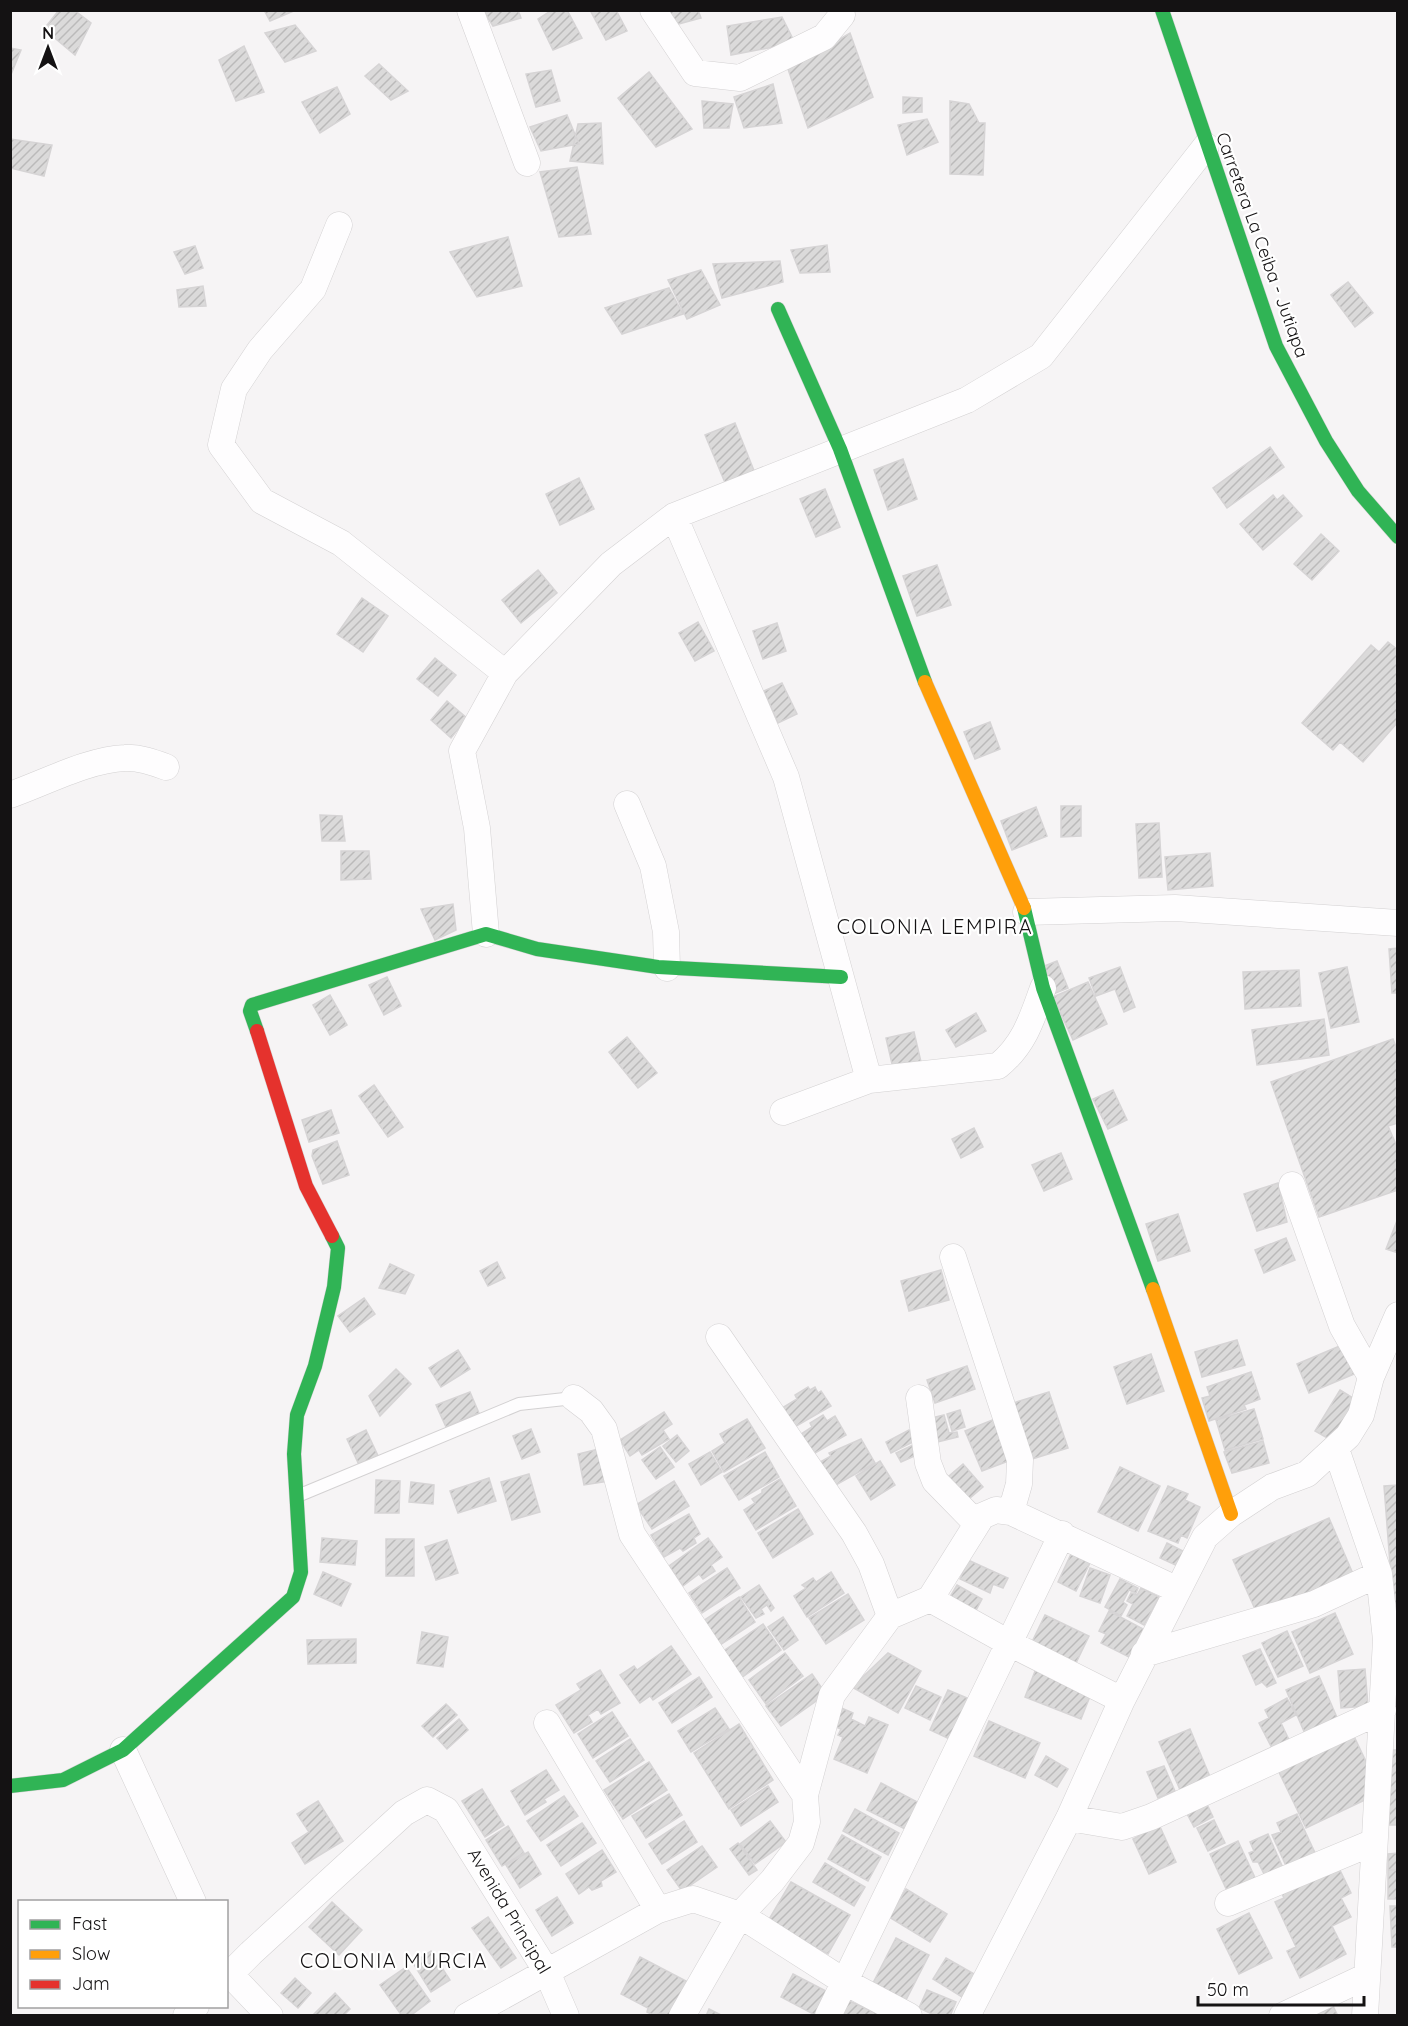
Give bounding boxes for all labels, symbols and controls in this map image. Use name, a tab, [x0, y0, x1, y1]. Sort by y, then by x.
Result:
north arrow	[18, 18, 78, 78]
text: N	[42, 23, 54, 43]
street label: Carretera La Ceiba - Jutiapa	[1211, 129, 1314, 361]
district label: COLONIA LEMPIRA	[837, 914, 1033, 939]
street label: Avenida Principal	[463, 1844, 556, 1978]
legend	[18, 1900, 228, 2008]
text: Fast	[72, 1912, 107, 1935]
text: Slow	[72, 1942, 110, 1965]
district label: COLONIA MURCIA	[300, 1948, 488, 1973]
scale bar	[1198, 1969, 1364, 2007]
text: Jam	[72, 1972, 110, 1995]
text: 50 m	[1207, 1978, 1249, 2001]

